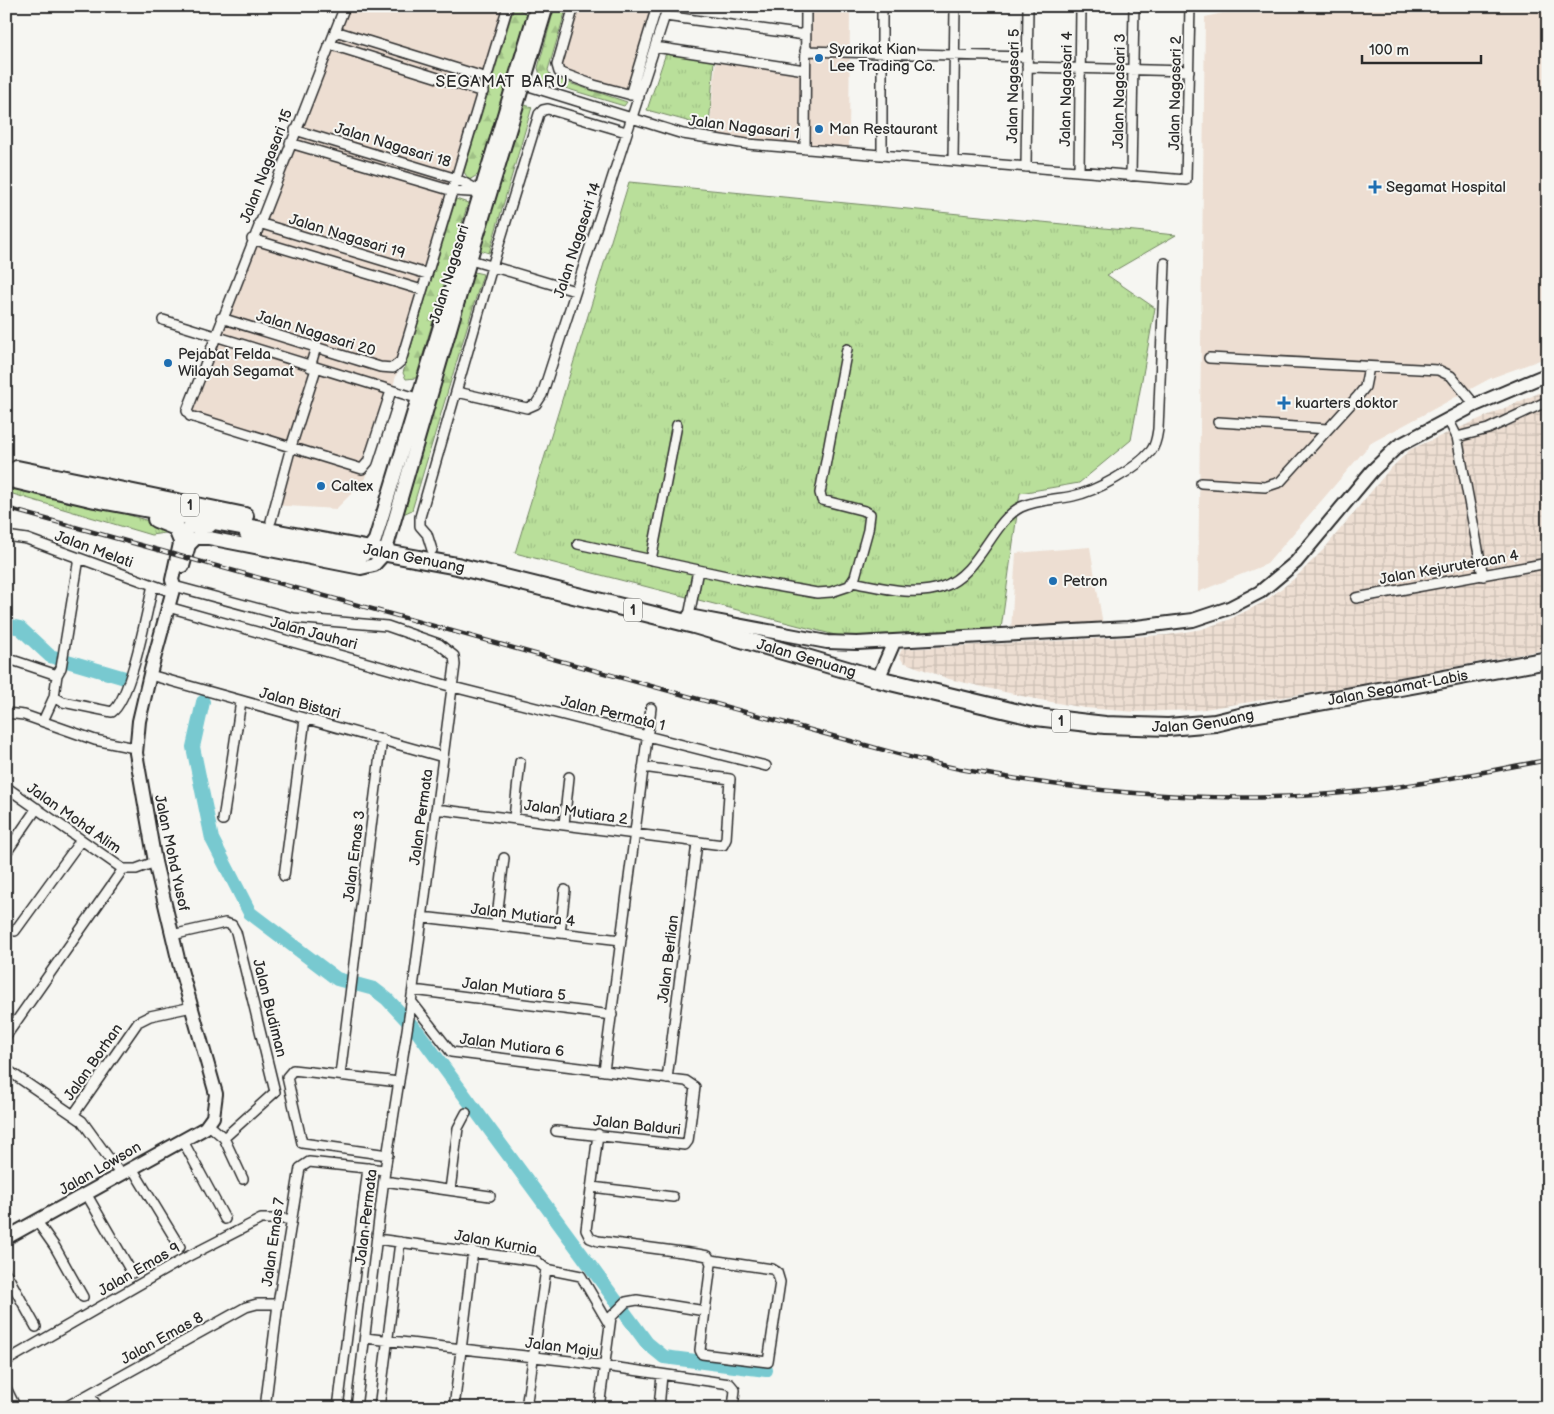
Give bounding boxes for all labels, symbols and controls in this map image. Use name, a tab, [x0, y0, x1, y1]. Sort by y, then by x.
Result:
street label: Jalan Nagasari 5	[1003, 29, 1024, 144]
street label: Jalan Nagasari 4	[1056, 31, 1077, 147]
scale bar	[1362, 32, 1480, 64]
street label: Jalan Nagasari 3	[1109, 33, 1130, 149]
street label: Jalan Nagasari 2	[1165, 35, 1186, 151]
place label: Syarikat Kian Lee Trading Co.	[829, 40, 935, 76]
text: 100 m	[1369, 41, 1409, 60]
marker: Syarikat Kian Lee Trading Co.	[813, 52, 825, 64]
district label: SEGAMAT BARU	[435, 73, 569, 92]
street label: Jalan Nagasari 15	[236, 107, 297, 226]
street label: Jalan Nagasari 1	[687, 111, 801, 144]
street label: Jalan Nagasari 18	[332, 119, 454, 172]
place label: Man Restaurant	[829, 120, 938, 139]
marker: Man Restaurant	[813, 123, 825, 135]
place label: Segamat Hospital	[1386, 178, 1506, 197]
street label: Jalan Nagasari 14	[550, 180, 605, 301]
marker: Segamat Hospital	[1368, 180, 1382, 194]
street label: Jalan Nagasari 19	[286, 210, 407, 263]
street label: Jalan Nagasari	[425, 223, 473, 326]
street label: Jalan Nagasari 20	[254, 306, 378, 361]
place label: Pejabat Felda Wilayah Segamat	[178, 345, 294, 381]
marker: Pejabat Felda Wilayah Segamat	[162, 357, 174, 369]
place label: kuarters doktor	[1295, 394, 1398, 413]
marker: kuarters doktor	[1277, 396, 1291, 410]
place label: Caltex	[331, 477, 373, 496]
marker: Caltex	[315, 480, 327, 492]
road number: 1	[181, 494, 199, 516]
street label: Jalan Melati	[52, 527, 136, 572]
street label: Jalan Genuang	[362, 540, 467, 578]
street label: Jalan Kejuruteraan 4	[1378, 546, 1520, 589]
place label: Petron	[1063, 572, 1107, 591]
marker: Petron	[1047, 575, 1059, 587]
road number: 1	[624, 598, 642, 622]
street label: Jalan Jauhari	[268, 613, 360, 654]
street label: Jalan Genuang	[754, 635, 858, 682]
street label: Jalan Segamat-Labis	[1326, 666, 1470, 710]
street label: Jalan Bistari	[257, 684, 342, 723]
street label: Jalan Permata 1	[559, 691, 667, 736]
street label: Jalan Genuang	[1152, 705, 1255, 737]
road number: 1	[1052, 709, 1070, 732]
street label: Jalan Permata	[405, 768, 438, 866]
street label: Jalan Mohd Alim	[23, 779, 125, 858]
street label: Jalan Mohd Yusof	[150, 793, 193, 913]
street label: Jalan Mutiara 2	[523, 796, 629, 829]
street label: Jalan Emas 3	[339, 809, 370, 903]
street label: Jalan Mutiara 4	[470, 900, 576, 931]
street label: Jalan Berlian	[654, 914, 683, 1004]
street label: Jalan Budiman	[248, 957, 291, 1059]
street label: Jalan Mutiara 5	[461, 974, 567, 1005]
street label: Jalan Borhan	[60, 1020, 127, 1104]
street label: Jalan Mutiara 6	[459, 1030, 565, 1061]
street label: Jalan Balduri	[592, 1111, 682, 1140]
street label: Jalan Lowson	[56, 1137, 145, 1199]
street label: Jalan Permata	[351, 1168, 382, 1266]
street label: Jalan Emas 7	[258, 1196, 289, 1288]
street label: Jalan Kurnia	[453, 1226, 539, 1259]
street label: Jalan Emas 9	[95, 1238, 183, 1300]
street label: Jalan Emas 8	[118, 1308, 207, 1369]
street label: Jalan Maju	[524, 1334, 600, 1361]

